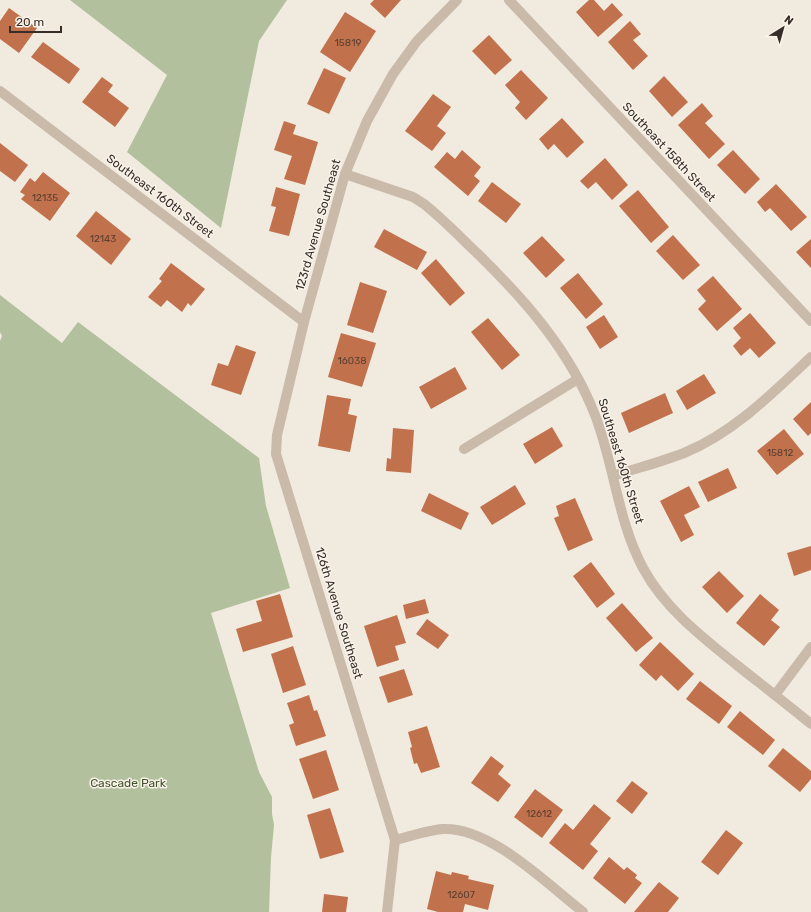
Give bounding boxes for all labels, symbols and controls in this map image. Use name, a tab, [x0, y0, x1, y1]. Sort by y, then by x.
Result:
scale bar	[10, 8, 61, 34]
north arrow	[763, 8, 803, 48]
text: N	[782, 13, 796, 28]
text: 20 m	[16, 15, 44, 29]
house number: 15819	[335, 37, 361, 49]
street label: Southeast 158th Street	[619, 100, 719, 205]
street label: Southeast 160th Street	[104, 151, 216, 241]
street label: 123rd Avenue Southeast	[292, 157, 344, 292]
house number: 12135	[32, 192, 58, 204]
house number: 12143	[90, 233, 116, 245]
house number: 16038	[337, 355, 367, 367]
street label: Southeast 160th Street	[595, 397, 647, 526]
house number: 15812	[767, 447, 793, 459]
street label: 126th Avenue Southeast	[312, 546, 366, 681]
park label: Cascade Park	[90, 776, 167, 790]
house number: 12612	[526, 808, 552, 820]
house number: 12607	[447, 889, 475, 901]

